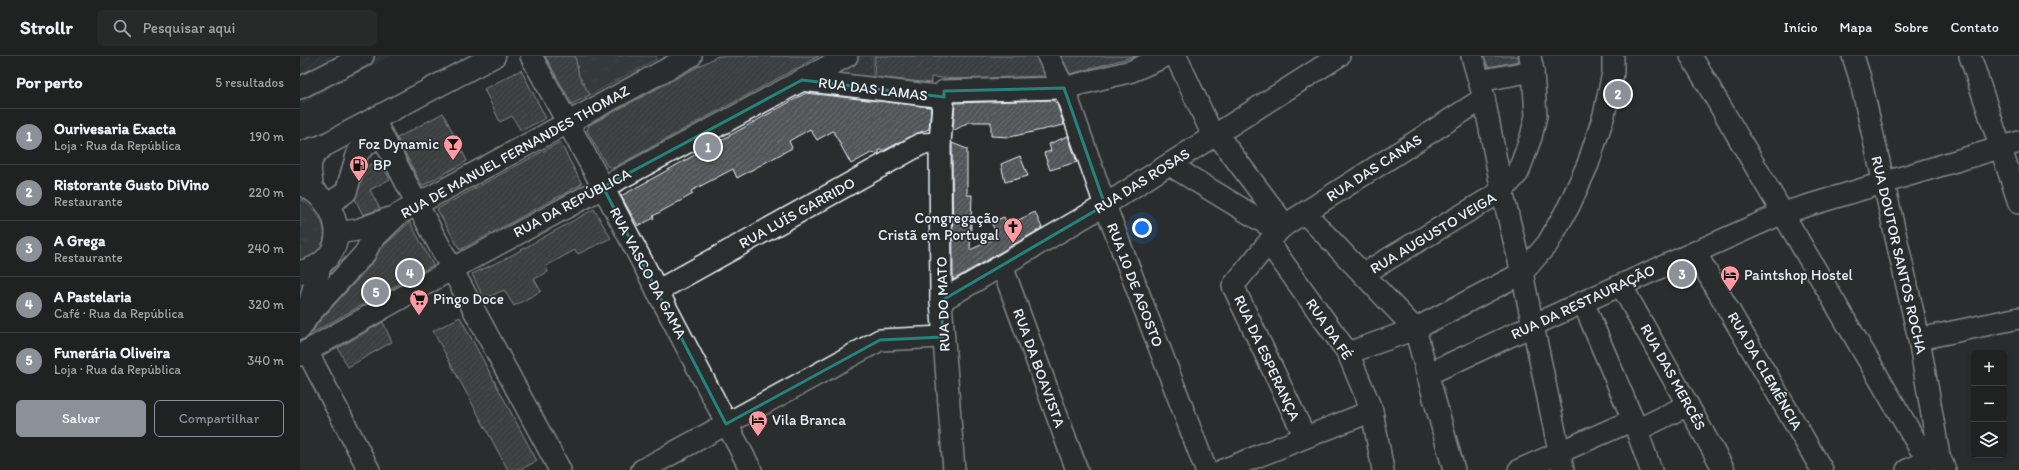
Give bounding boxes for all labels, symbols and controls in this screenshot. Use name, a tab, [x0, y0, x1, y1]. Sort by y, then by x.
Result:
search box	[97, 10, 377, 46]
text: Strollr	[20, 16, 73, 39]
icon: search	[111, 17, 133, 39]
text: Pesquisar aqui	[143, 19, 235, 37]
text: Início	[1784, 19, 1818, 36]
text: Mapa	[1840, 19, 1872, 36]
text: Sobre	[1894, 19, 1928, 36]
text: Contato	[1950, 19, 1999, 36]
text: Por perto	[16, 72, 83, 92]
street label: RUA DAS LAMAS	[817, 73, 929, 105]
text: 5 resultados	[215, 75, 284, 90]
pin: 2	[1605, 79, 1631, 109]
street label: RUA DE MANUEL FERNANDES THOMAZ	[398, 81, 633, 223]
text: Ourivesaria Exacta	[54, 120, 176, 138]
text: 1	[26, 129, 32, 144]
text: 190 m	[249, 129, 284, 144]
street label: RUA DAS CANAS	[1323, 130, 1425, 206]
pin: 1	[695, 132, 721, 162]
bar icon: Foz Dynamic	[442, 133, 464, 161]
place label: Foz Dynamic	[358, 135, 439, 153]
text: Loja · Rua da República	[54, 138, 181, 153]
street label: RUA DAS ROSAS	[1091, 144, 1193, 218]
fuel station icon: BP	[348, 154, 370, 182]
street label: RUA DOUTOR SANTOS ROCHA	[1867, 154, 1931, 356]
place label: BP	[373, 156, 392, 174]
street label: RUA DA REPÚBLICA	[510, 164, 634, 242]
street label: RUA LUÍS GARRIDO	[736, 174, 858, 252]
text: Ristorante Gusto DiVino	[54, 176, 209, 194]
text: 2	[26, 185, 32, 200]
text: 220 m	[248, 185, 284, 200]
street label: RUA AUGUSTO VEIGA	[1367, 188, 1500, 278]
text: Restaurante	[54, 194, 123, 209]
street label: RUA VASCO DA GAMA	[606, 204, 691, 342]
place label: Congregação Cristã em Portugal	[878, 209, 1000, 244]
church icon: Congregação Cristã em Portugal	[1002, 216, 1024, 244]
your location	[1132, 218, 1152, 238]
street label: RUA 10 DE AGOSTO	[1103, 220, 1167, 350]
text: A Grega	[54, 232, 105, 250]
text: 3	[25, 241, 33, 256]
text: 240 m	[247, 241, 284, 256]
text: Restaurante	[54, 250, 123, 265]
street label: RUA DO MATO	[932, 256, 954, 352]
pin: 4	[397, 258, 423, 288]
pin: 3	[1669, 259, 1695, 289]
street label: RUA DA RESTAURAÇÃO	[1508, 261, 1658, 343]
hotel icon: Paintshop Hostel	[1719, 264, 1741, 292]
place label: Paintshop Hostel	[1744, 266, 1854, 284]
pin: 5	[363, 277, 389, 307]
text: A Pastelaria	[54, 288, 132, 306]
supermarket icon: Pingo Doce	[408, 288, 430, 316]
place label: Pingo Doce	[433, 290, 504, 308]
street label: RUA DA ESPERANÇA	[1230, 292, 1304, 424]
street label: RUA DA FÉ	[1302, 295, 1356, 363]
text: 4	[25, 297, 33, 312]
text: 320 m	[248, 297, 284, 312]
text: Café · Rua da República	[54, 306, 184, 321]
street label: RUA DA BOAVISTA	[1009, 306, 1069, 430]
street label: RUA DA CLEMÊNCIA	[1724, 309, 1806, 434]
street label: RUA DAS MERCÊS	[1636, 321, 1710, 433]
text: Funerária Oliveira	[54, 344, 170, 362]
map controls	[1971, 350, 2007, 458]
button: +	[1971, 350, 2007, 386]
text: 5	[26, 353, 32, 368]
text: 340 m	[247, 353, 284, 368]
text: Loja · Rua da República	[54, 362, 181, 377]
button: −	[1971, 386, 2007, 422]
button: Salvar	[16, 400, 146, 437]
button: Compartilhar	[154, 400, 284, 437]
hotel icon: Vila Branca	[747, 409, 769, 437]
place label: Vila Branca	[772, 411, 846, 429]
button: layers	[1971, 422, 2007, 458]

